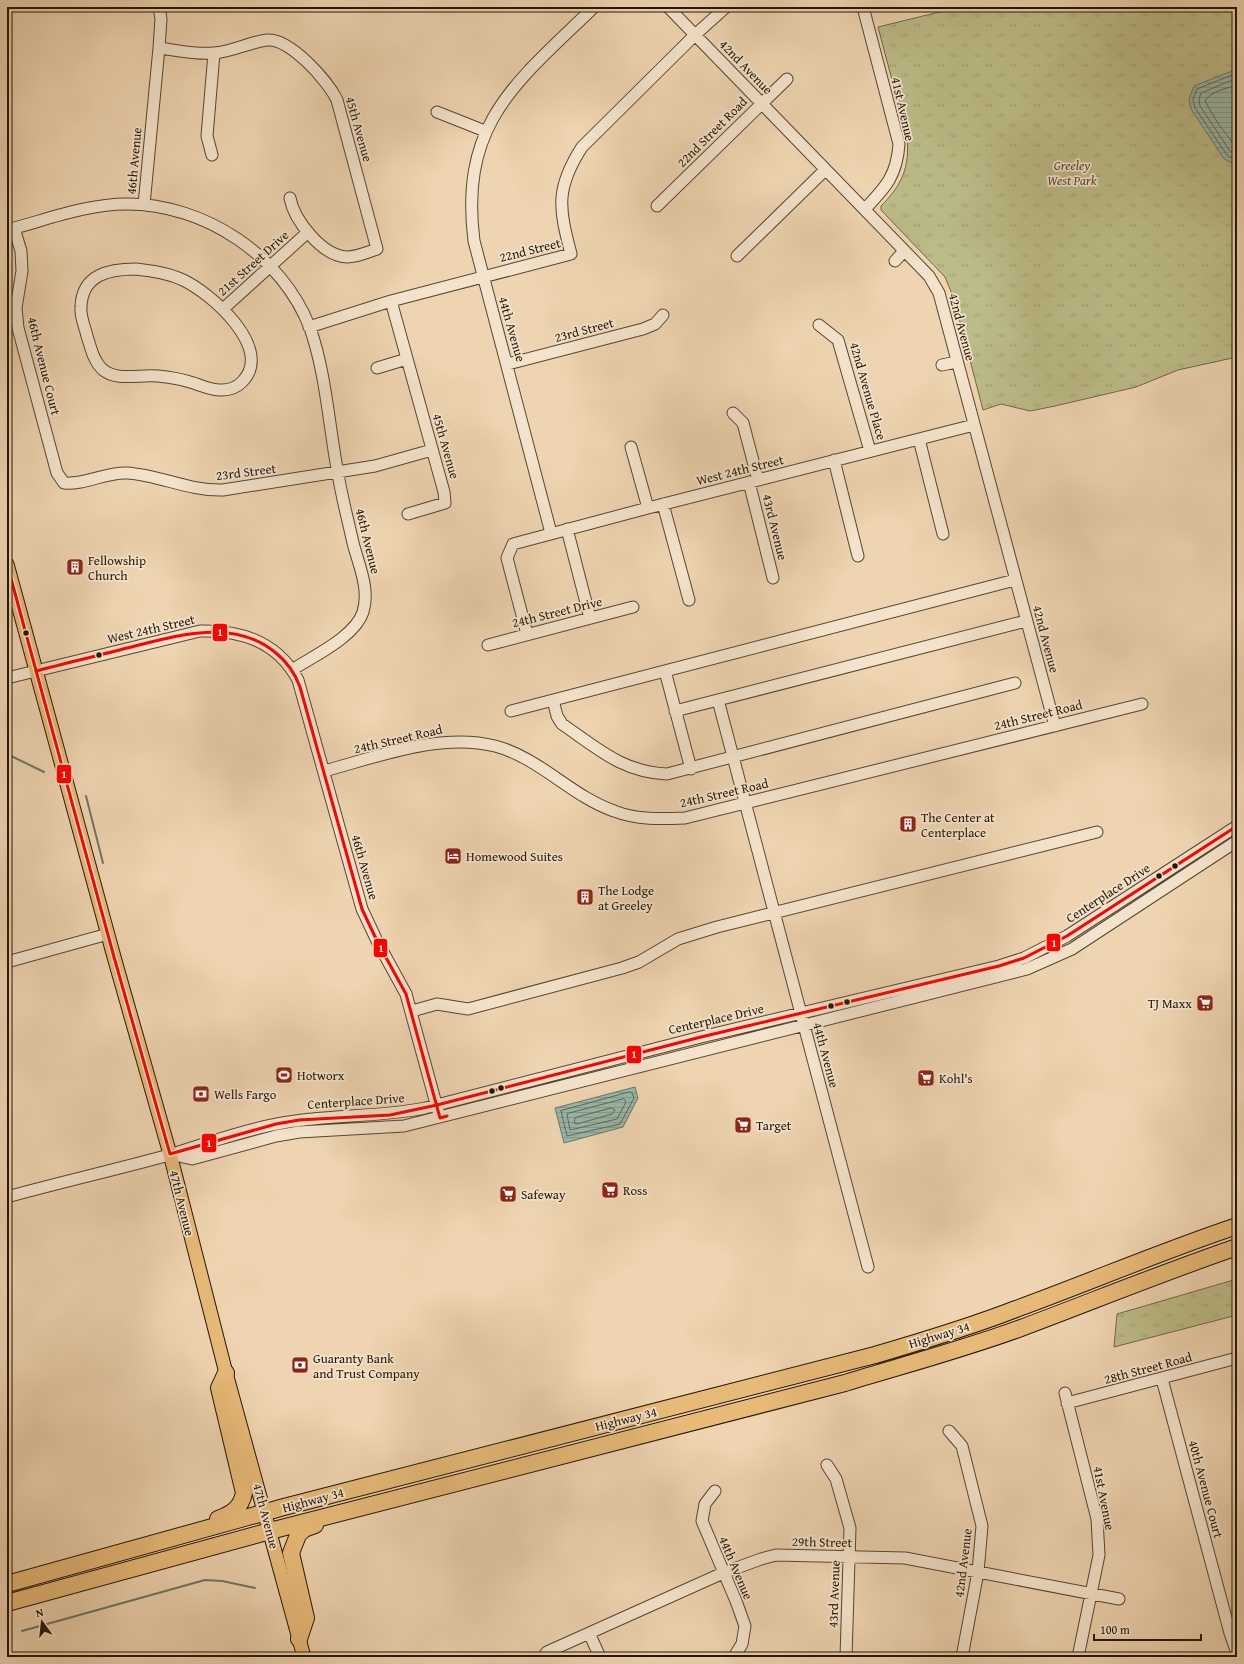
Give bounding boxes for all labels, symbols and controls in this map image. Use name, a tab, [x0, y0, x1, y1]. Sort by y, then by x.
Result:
street label: 42nd Avenue	[715, 35, 777, 99]
street label: 41st Avenue	[886, 75, 920, 143]
street label: 22nd Street Road	[673, 93, 751, 171]
street label: 45th Avenue	[341, 94, 377, 164]
street label: 46th Avenue	[122, 127, 146, 195]
park label: Greeley West Park	[1047, 156, 1097, 190]
street label: 21st Street Drive	[213, 226, 293, 300]
street label: 22nd Street	[497, 233, 563, 267]
street label: 42nd Avenue	[944, 291, 980, 363]
street label: 44th Avenue	[494, 294, 530, 364]
street label: 23rd Street	[552, 313, 616, 347]
street label: 46th Avenue Court	[23, 315, 66, 418]
street label: 42nd Avenue Place	[845, 340, 891, 442]
street label: 45th Avenue	[428, 411, 464, 481]
street label: West 24th Street	[694, 450, 786, 490]
street label: 23rd Street	[215, 459, 278, 485]
street label: 43rd Avenue	[758, 492, 792, 562]
street label: 46th Avenue	[351, 506, 385, 576]
place label: Fellowship Church	[88, 551, 146, 585]
building icon: Fellowship Church	[65, 557, 85, 577]
street label: 24th Street Drive	[510, 592, 604, 632]
street label: 42nd Avenue	[1028, 603, 1064, 675]
street label: West 24th Street	[105, 610, 197, 648]
line badge: 1	[212, 623, 228, 642]
text: 1	[217, 624, 223, 640]
unlabelled marker	[21, 628, 31, 638]
unlabelled marker	[94, 650, 104, 660]
street label: 24th Street Road	[992, 695, 1084, 735]
street label: 24th Street Road	[352, 720, 444, 758]
line badge: 1	[56, 764, 72, 784]
text: 1	[61, 766, 67, 782]
street label: 24th Street Road	[678, 774, 770, 812]
place label: The Center at Centerplace	[921, 808, 995, 842]
building icon: The Center at Centerplace	[898, 814, 918, 834]
street label: 46th Avenue	[347, 832, 383, 902]
hotel icon: Homewood Suites	[443, 846, 463, 866]
place label: Homewood Suites	[466, 847, 563, 866]
street label: Centerplace Drive	[1062, 859, 1154, 927]
unlabelled marker	[1170, 861, 1180, 871]
unlabelled marker	[1154, 871, 1164, 881]
place label: The Lodge at Greeley	[598, 881, 654, 915]
building icon: The Lodge at Greeley	[575, 887, 595, 907]
line badge: 1	[1046, 933, 1061, 952]
text: 1	[1051, 935, 1057, 951]
line badge: 1	[373, 938, 388, 958]
text: 1	[378, 940, 384, 956]
supermarket icon: TJ Maxx	[1195, 993, 1215, 1013]
place label: TJ Maxx	[1148, 994, 1192, 1013]
unlabelled marker	[842, 997, 852, 1007]
street label: Centerplace Drive	[666, 999, 766, 1039]
unlabelled marker	[826, 1001, 836, 1011]
street label: 44th Avenue	[808, 1020, 844, 1090]
line badge: 1	[626, 1045, 642, 1064]
text: 1	[631, 1046, 637, 1062]
sports icon: Hotworx	[274, 1065, 294, 1085]
place label: Hotworx	[297, 1066, 345, 1085]
supermarket icon: Kohl's	[916, 1068, 936, 1088]
place label: Kohl's	[939, 1069, 973, 1088]
unlabelled marker	[496, 1083, 506, 1093]
bank icon: Wells Fargo	[191, 1084, 211, 1104]
place label: Wells Fargo	[214, 1085, 277, 1104]
unlabelled marker	[487, 1086, 497, 1096]
street label: Centerplace Drive	[307, 1088, 405, 1114]
supermarket icon: Target	[733, 1115, 753, 1135]
place label: Target	[756, 1116, 792, 1135]
line badge: 1	[201, 1133, 217, 1153]
text: 1	[206, 1135, 212, 1151]
street label: 47th Avenue	[165, 1168, 199, 1238]
supermarket icon: Ross	[600, 1180, 620, 1200]
place label: Ross	[623, 1181, 647, 1200]
supermarket icon: Safeway	[498, 1184, 518, 1204]
place label: Safeway	[521, 1185, 566, 1204]
street label: Highway 34	[906, 1317, 972, 1353]
street label: 28th Street Road	[1102, 1347, 1194, 1389]
place label: Guaranty Bank and Trust Company	[313, 1349, 420, 1383]
bank icon: Guaranty Bank and Trust Company	[290, 1355, 310, 1375]
street label: Highway 34	[593, 1402, 659, 1436]
street label: 40th Avenue Court	[1184, 1438, 1228, 1541]
street label: 41st Avenue	[1088, 1464, 1120, 1532]
street label: 47th Avenue	[248, 1481, 284, 1551]
street label: Highway 34	[280, 1483, 346, 1517]
street label: 42nd Avenue	[949, 1527, 977, 1599]
street label: 29th Street	[792, 1532, 853, 1552]
street label: 44th Avenue	[714, 1533, 758, 1603]
street label: 43rd Avenue	[823, 1560, 845, 1628]
north arrow	[22, 1602, 62, 1642]
text: N	[34, 1603, 46, 1621]
scale bar	[1094, 1616, 1201, 1642]
text: 100 m	[1100, 1621, 1130, 1638]

